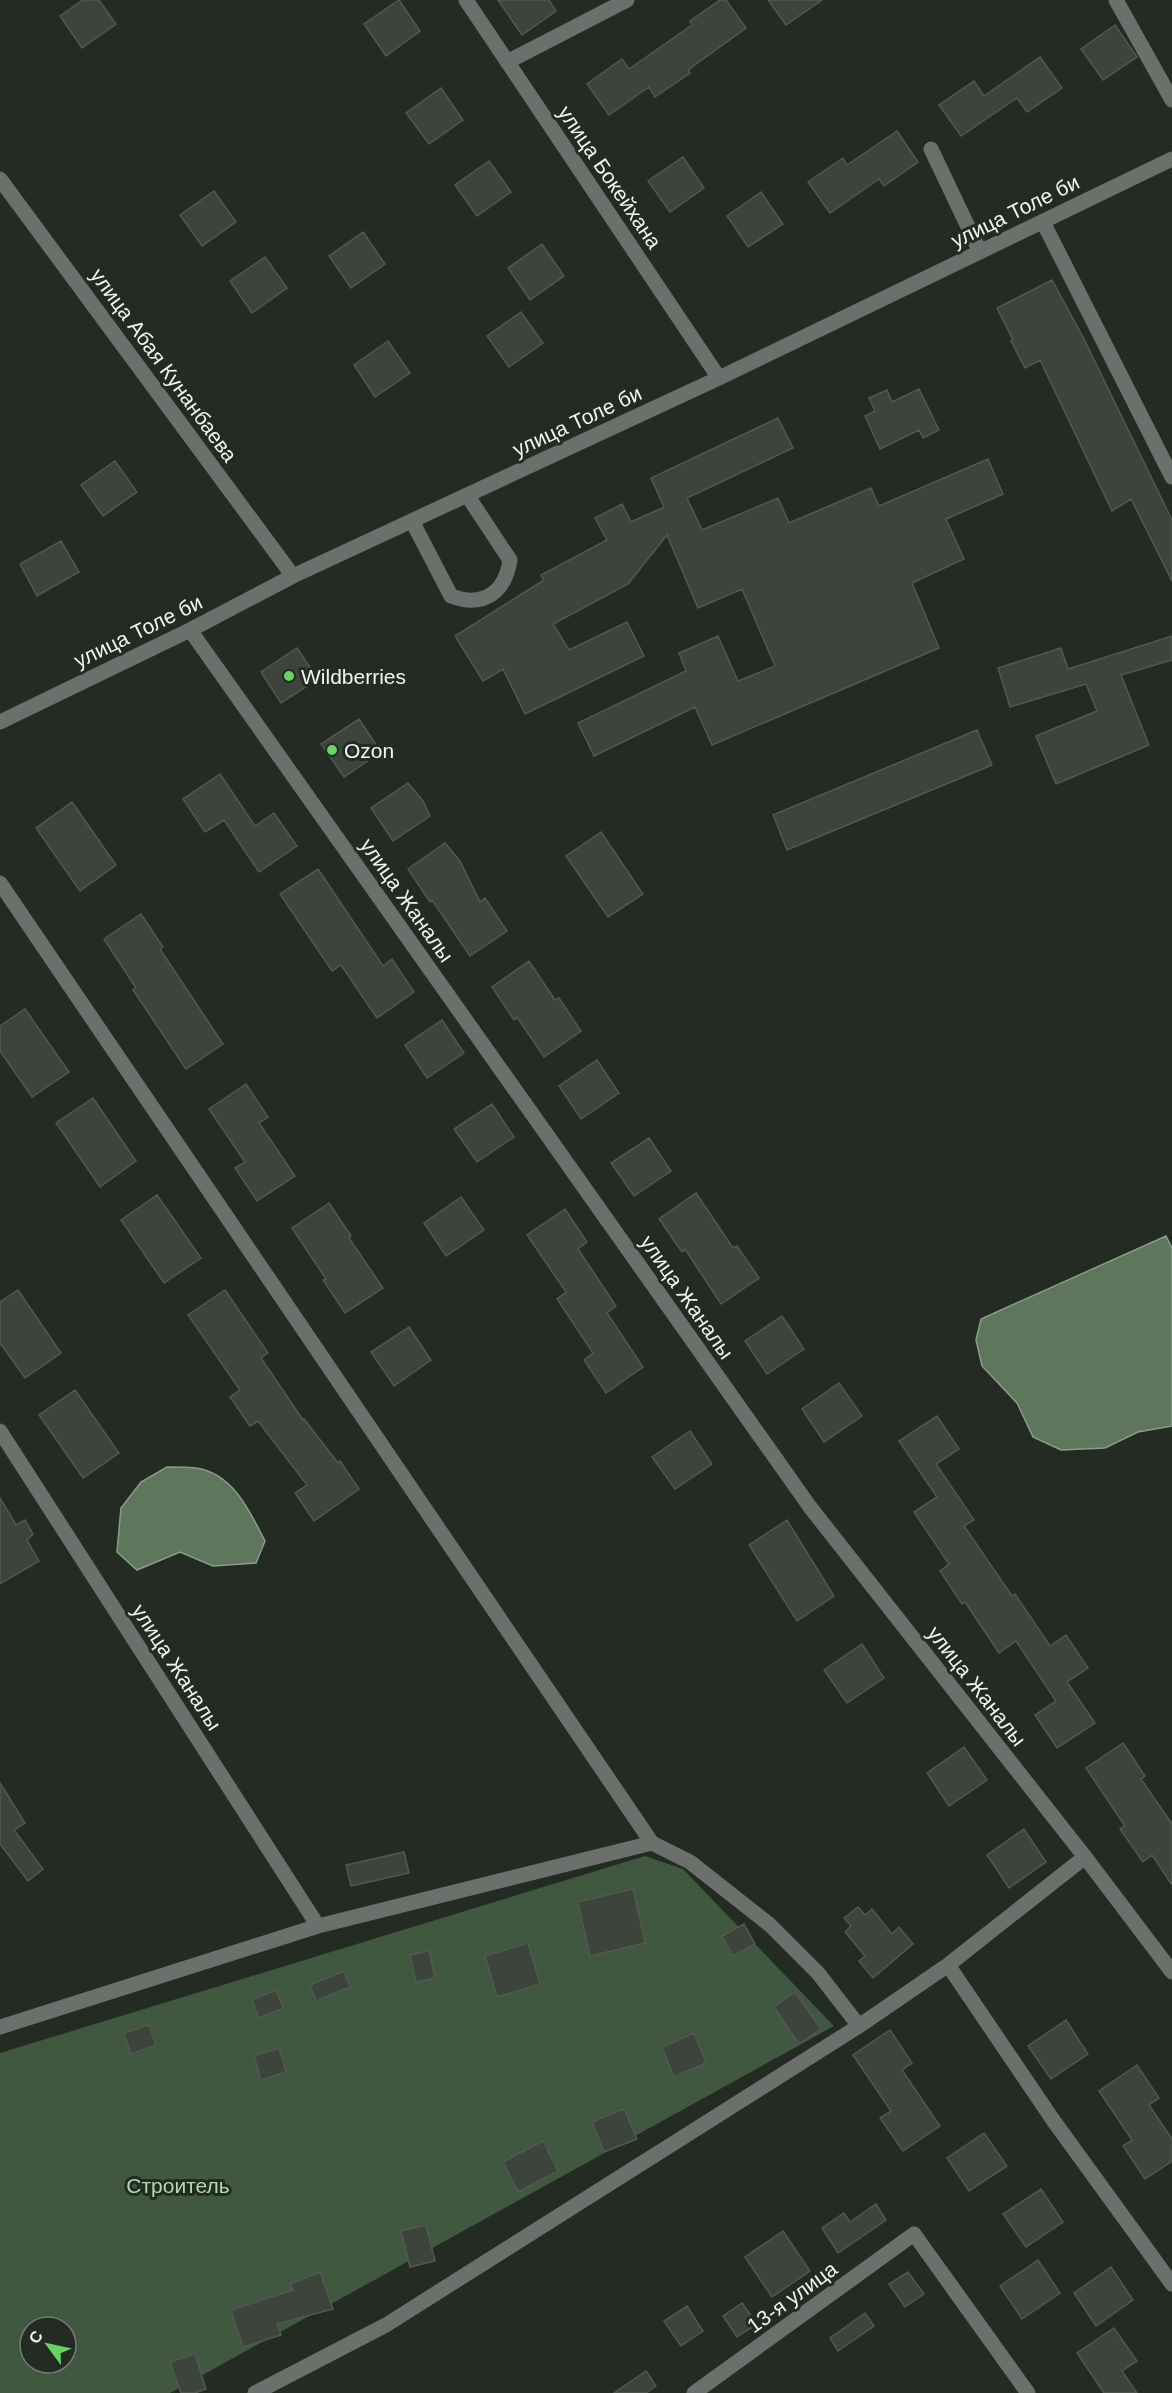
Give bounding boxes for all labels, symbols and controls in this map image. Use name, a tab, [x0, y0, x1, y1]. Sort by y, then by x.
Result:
street label: улица Бокейхана	[554, 101, 666, 253]
street label: улица Толе би	[947, 170, 1083, 252]
street label: улица Абая Кунанбаева	[86, 264, 242, 466]
street label: улица Толе би	[509, 381, 645, 461]
street label: улица Толе би	[70, 590, 206, 672]
place label: Wildberries	[301, 665, 406, 688]
marker: Wildberries	[282, 669, 296, 683]
place label: Ozon	[344, 739, 394, 762]
marker: Ozon	[325, 743, 339, 757]
street label: улица Жаналы	[356, 834, 458, 966]
street label: улица Жаналы	[636, 1231, 738, 1363]
street label: улица Жаналы	[128, 1600, 226, 1734]
street label: улица Жаналы	[923, 1622, 1031, 1750]
park label: Строитель	[126, 2174, 230, 2197]
street label: 13-я улица	[743, 2257, 842, 2337]
north arrow	[18, 2315, 78, 2375]
text: С	[26, 2327, 46, 2347]

